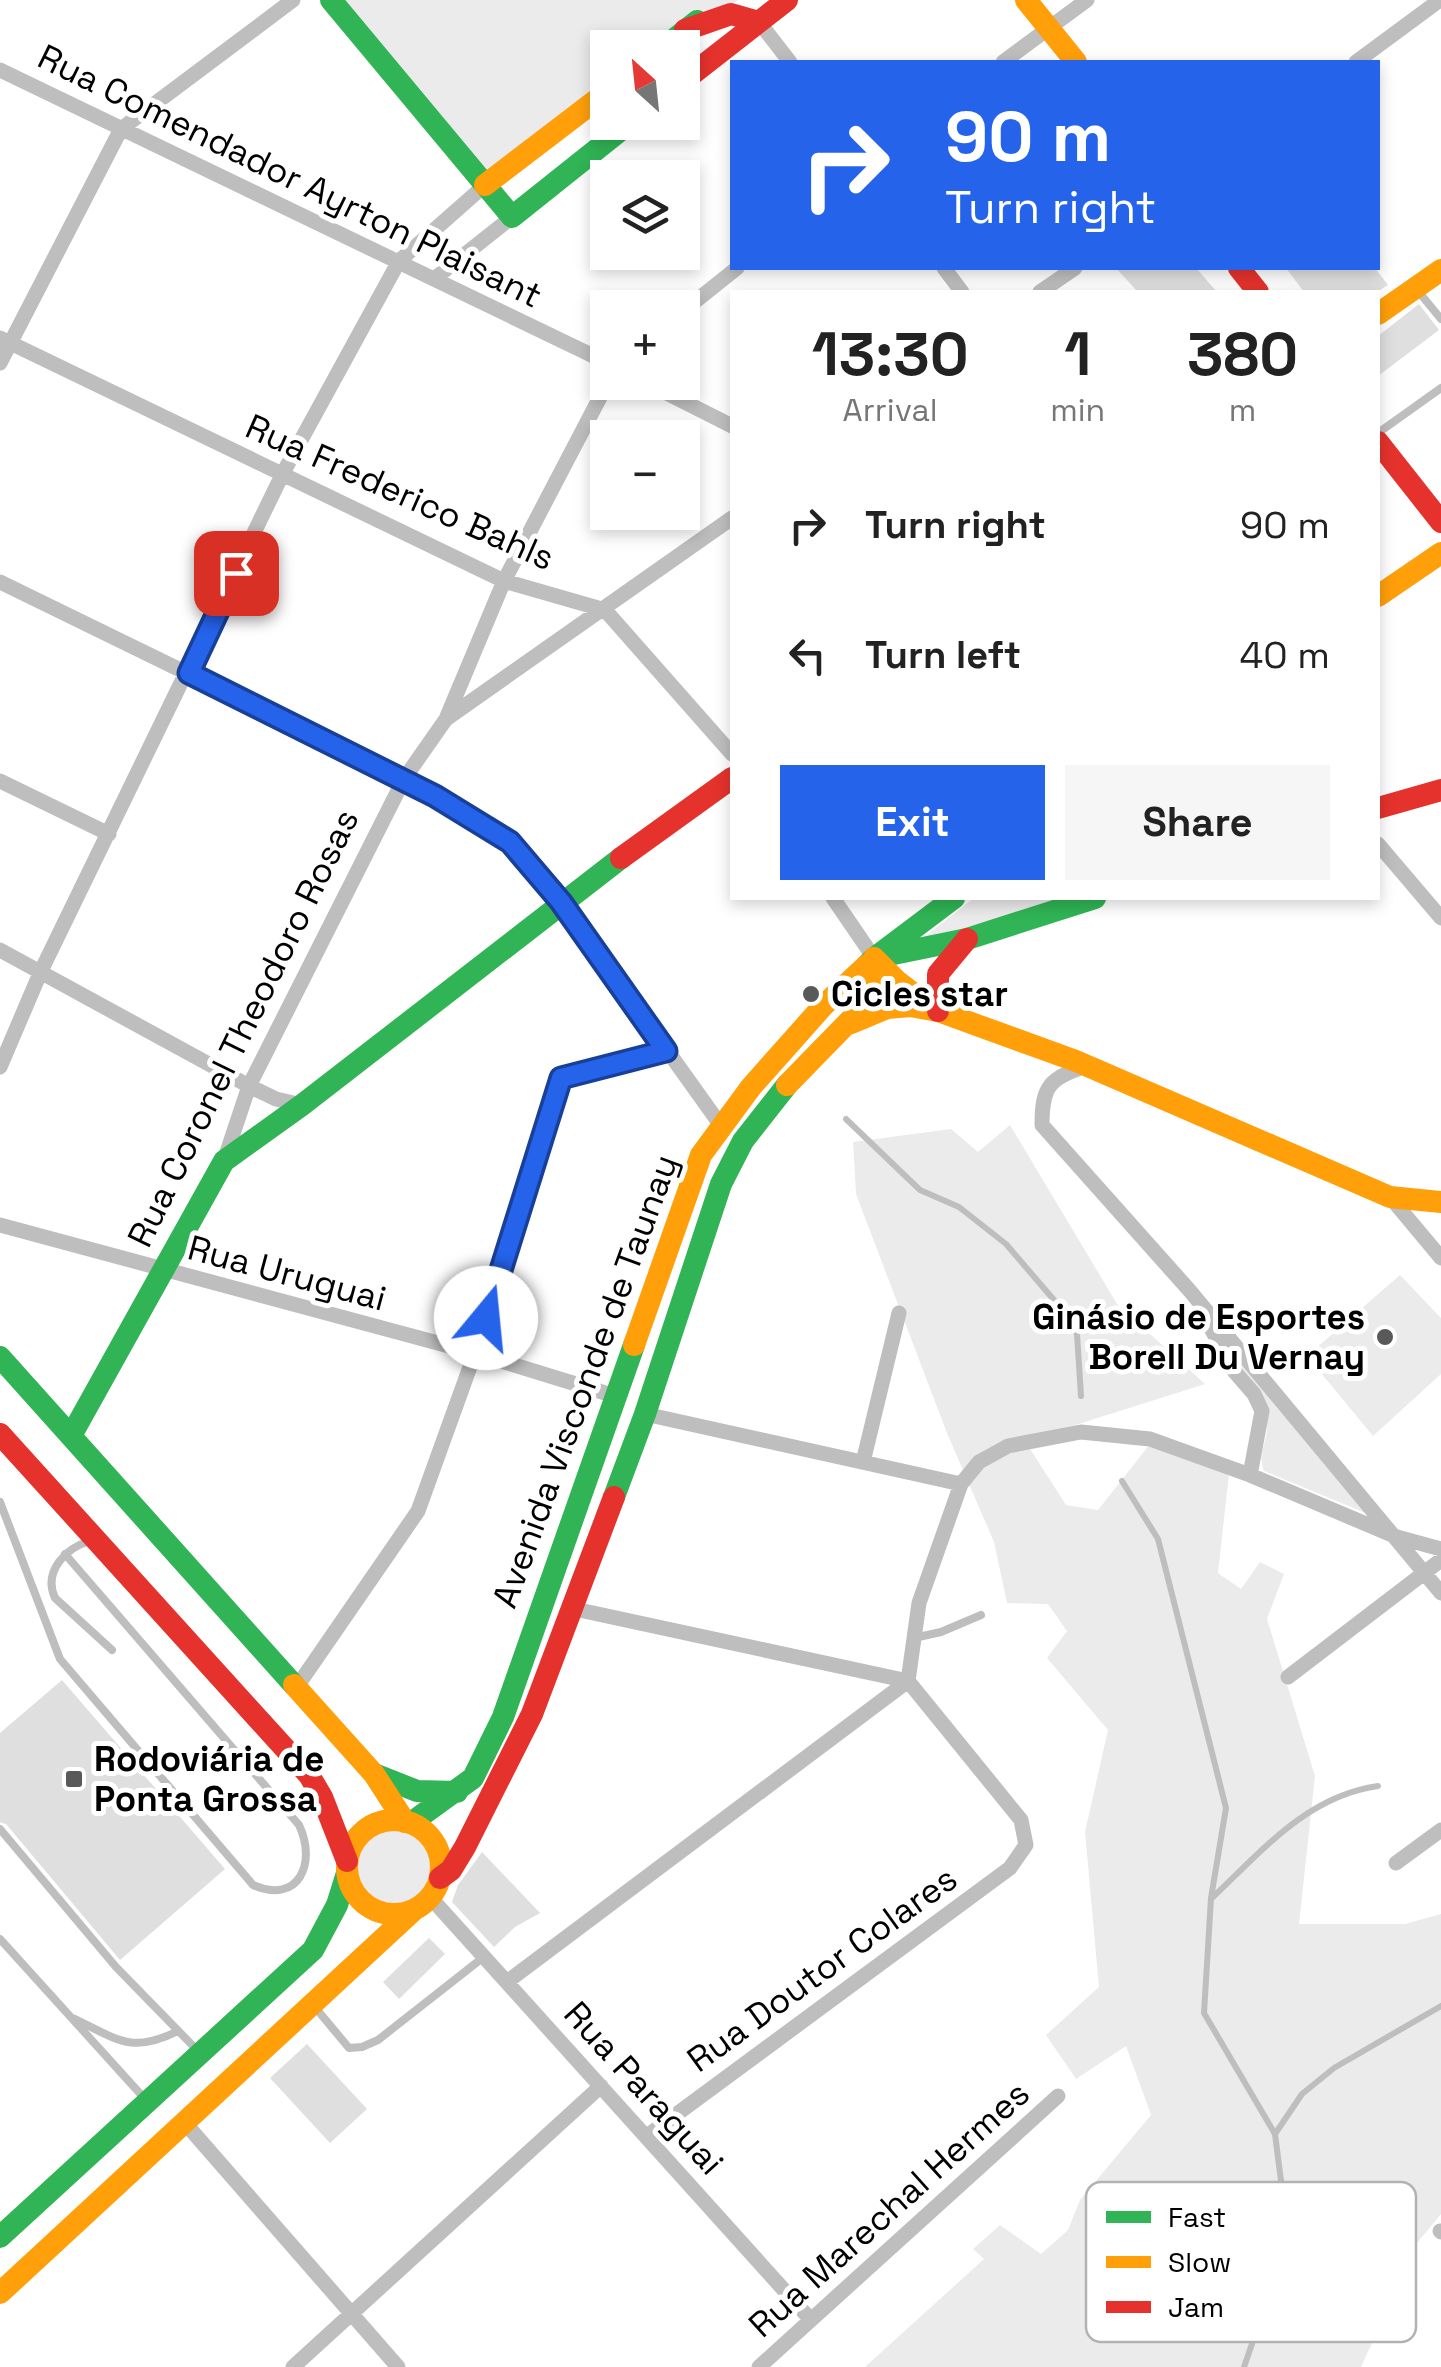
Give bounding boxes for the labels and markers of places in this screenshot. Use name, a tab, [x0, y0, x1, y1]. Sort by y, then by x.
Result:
pin	[194, 531, 279, 616]
place label: Cicles star	[831, 972, 1008, 1016]
marker: Cicles star	[800, 983, 822, 1005]
place label: Ginásio de Esportes Borell Du Vernay	[1032, 1295, 1365, 1379]
marker: Ginásio de Esportes Borell Du Vernay	[1374, 1326, 1396, 1348]
place label: Rodoviária de Ponta Grossa	[94, 1737, 324, 1821]
marker: Rodoviária de Ponta Grossa	[63, 1768, 85, 1790]

